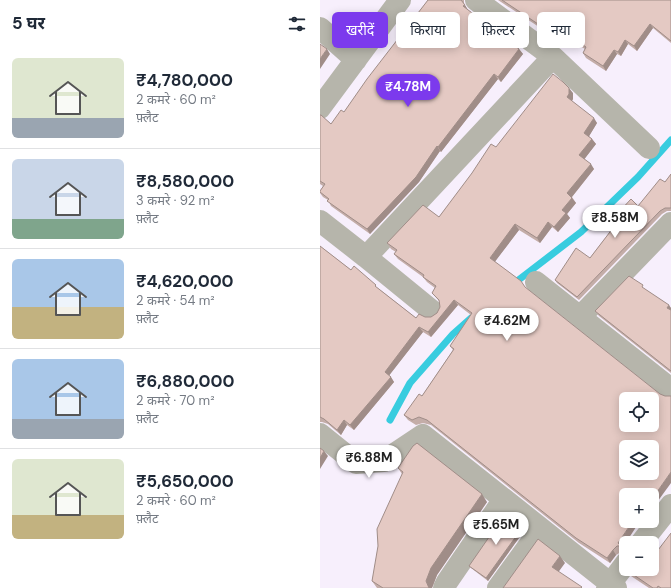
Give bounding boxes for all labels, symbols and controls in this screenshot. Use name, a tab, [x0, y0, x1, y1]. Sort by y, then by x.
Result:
text: 5 घर	[12, 12, 45, 34]
chip: खरीदें	[332, 12, 388, 48]
chip: किराया	[396, 12, 460, 48]
chip: फ़िल्टर	[468, 12, 529, 48]
chip: नया	[537, 12, 585, 48]
icon: filters	[286, 13, 308, 35]
text: ₹4,780,000	[136, 69, 233, 91]
icon: home	[44, 74, 92, 122]
pin: ₹4.78M	[375, 74, 441, 108]
text: ₹4.78M	[385, 78, 431, 95]
text: 2 कमरे · 60 m²	[136, 91, 216, 108]
text: फ़्लैट	[136, 109, 159, 126]
text: ₹8,580,000	[136, 170, 234, 192]
icon: home	[44, 175, 92, 223]
text: 3 कमरे · 92 m²	[136, 192, 214, 209]
pin: ₹8.58M	[582, 205, 648, 239]
text: ₹8.58M	[591, 209, 639, 226]
text: फ़्लैट	[136, 210, 159, 227]
text: ₹4,620,000	[136, 270, 234, 292]
icon: home	[44, 275, 92, 323]
text: 2 कमरे · 54 m²	[136, 292, 215, 309]
pin: ₹4.62M	[474, 308, 540, 342]
text: फ़्लैट	[136, 310, 159, 327]
text: ₹4.62M	[484, 312, 530, 329]
text: ₹6,880,000	[136, 370, 234, 392]
icon: home	[44, 375, 92, 423]
text: 2 कमरे · 70 m²	[136, 392, 215, 409]
map controls	[619, 392, 659, 576]
button: locate	[619, 392, 659, 432]
text: फ़्लैट	[136, 410, 159, 427]
button: layers	[619, 440, 659, 480]
pin: ₹6.88M	[336, 445, 402, 479]
text: ₹6.88M	[345, 449, 393, 466]
text: ₹5,650,000	[136, 470, 234, 492]
icon: home	[44, 475, 92, 523]
button: +	[619, 488, 659, 528]
text: 2 कमरे · 60 m²	[136, 492, 216, 509]
text: फ़्लैट	[136, 510, 159, 527]
pin: ₹5.65M	[463, 512, 529, 546]
text: ₹5.65M	[473, 516, 519, 533]
button: −	[619, 536, 659, 576]

